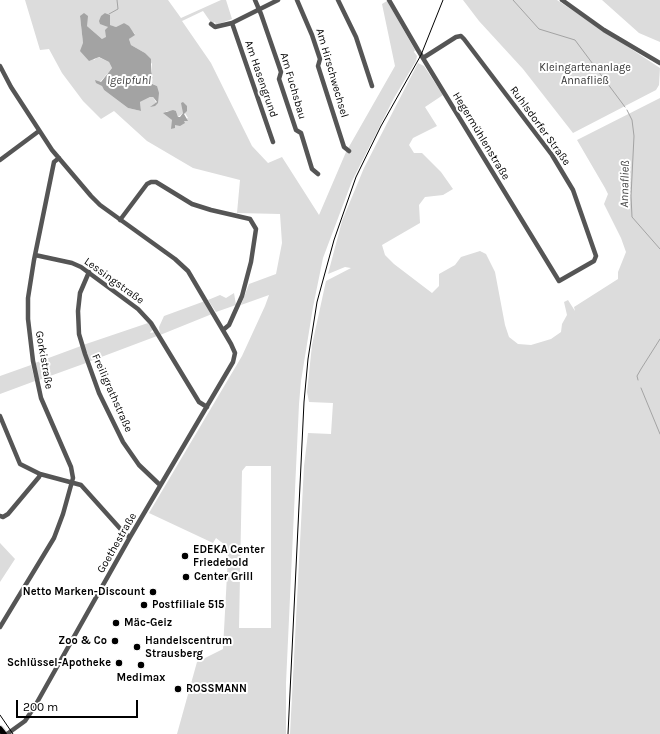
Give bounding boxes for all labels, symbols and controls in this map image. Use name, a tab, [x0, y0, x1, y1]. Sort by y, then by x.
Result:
street label: Am Hirschwechsel	[313, 27, 351, 119]
street label: Am Hasengrund	[242, 39, 280, 119]
street label: Am Fuchsbau	[277, 51, 309, 121]
park label: Kleingartenanlage Annafließ	[539, 61, 631, 87]
water label: Igelpfuhl	[107, 74, 151, 88]
street label: Ruhlsdorfer Straße	[507, 84, 573, 168]
street label: Hegermühlenstraße	[450, 90, 512, 182]
water label: Annafließ	[617, 160, 633, 208]
street label: Lessingstraße	[81, 255, 147, 307]
street label: Gorkistraße	[32, 330, 56, 390]
street label: Freiligrathstraße	[89, 352, 135, 434]
street label: Goethestraße	[94, 510, 140, 576]
place label: EDEKA Center Friedebold	[193, 543, 264, 569]
marker: EDEKA Center Friedebold	[180, 551, 190, 561]
place label: Center Grill	[194, 570, 253, 584]
marker: Center Grill	[181, 572, 191, 582]
place label: Netto Marken-Discount	[23, 585, 145, 599]
marker: Netto Marken-Discount	[148, 587, 158, 597]
place label: Postfiliale 515	[152, 598, 224, 612]
marker: Postfiliale 515	[139, 600, 149, 610]
place label: Mäc-Geiz	[124, 616, 172, 630]
marker: Mäc-Geiz	[111, 618, 121, 628]
place label: Zoo & Co	[58, 634, 107, 648]
place label: Handelscentrum Strausberg	[145, 634, 232, 660]
marker: Zoo & Co	[110, 636, 120, 646]
marker: Handelscentrum Strausberg	[132, 642, 142, 652]
place label: Schlüssel-Apotheke	[7, 656, 111, 670]
marker: Schlüssel-Apotheke	[114, 658, 124, 668]
marker: Medimax	[136, 660, 146, 670]
place label: Medimax	[117, 671, 165, 685]
place label: ROSSMANN	[186, 682, 247, 696]
marker: ROSSMANN	[173, 684, 183, 694]
scale bar	[18, 692, 140, 718]
text: 200 m	[23, 700, 58, 714]

